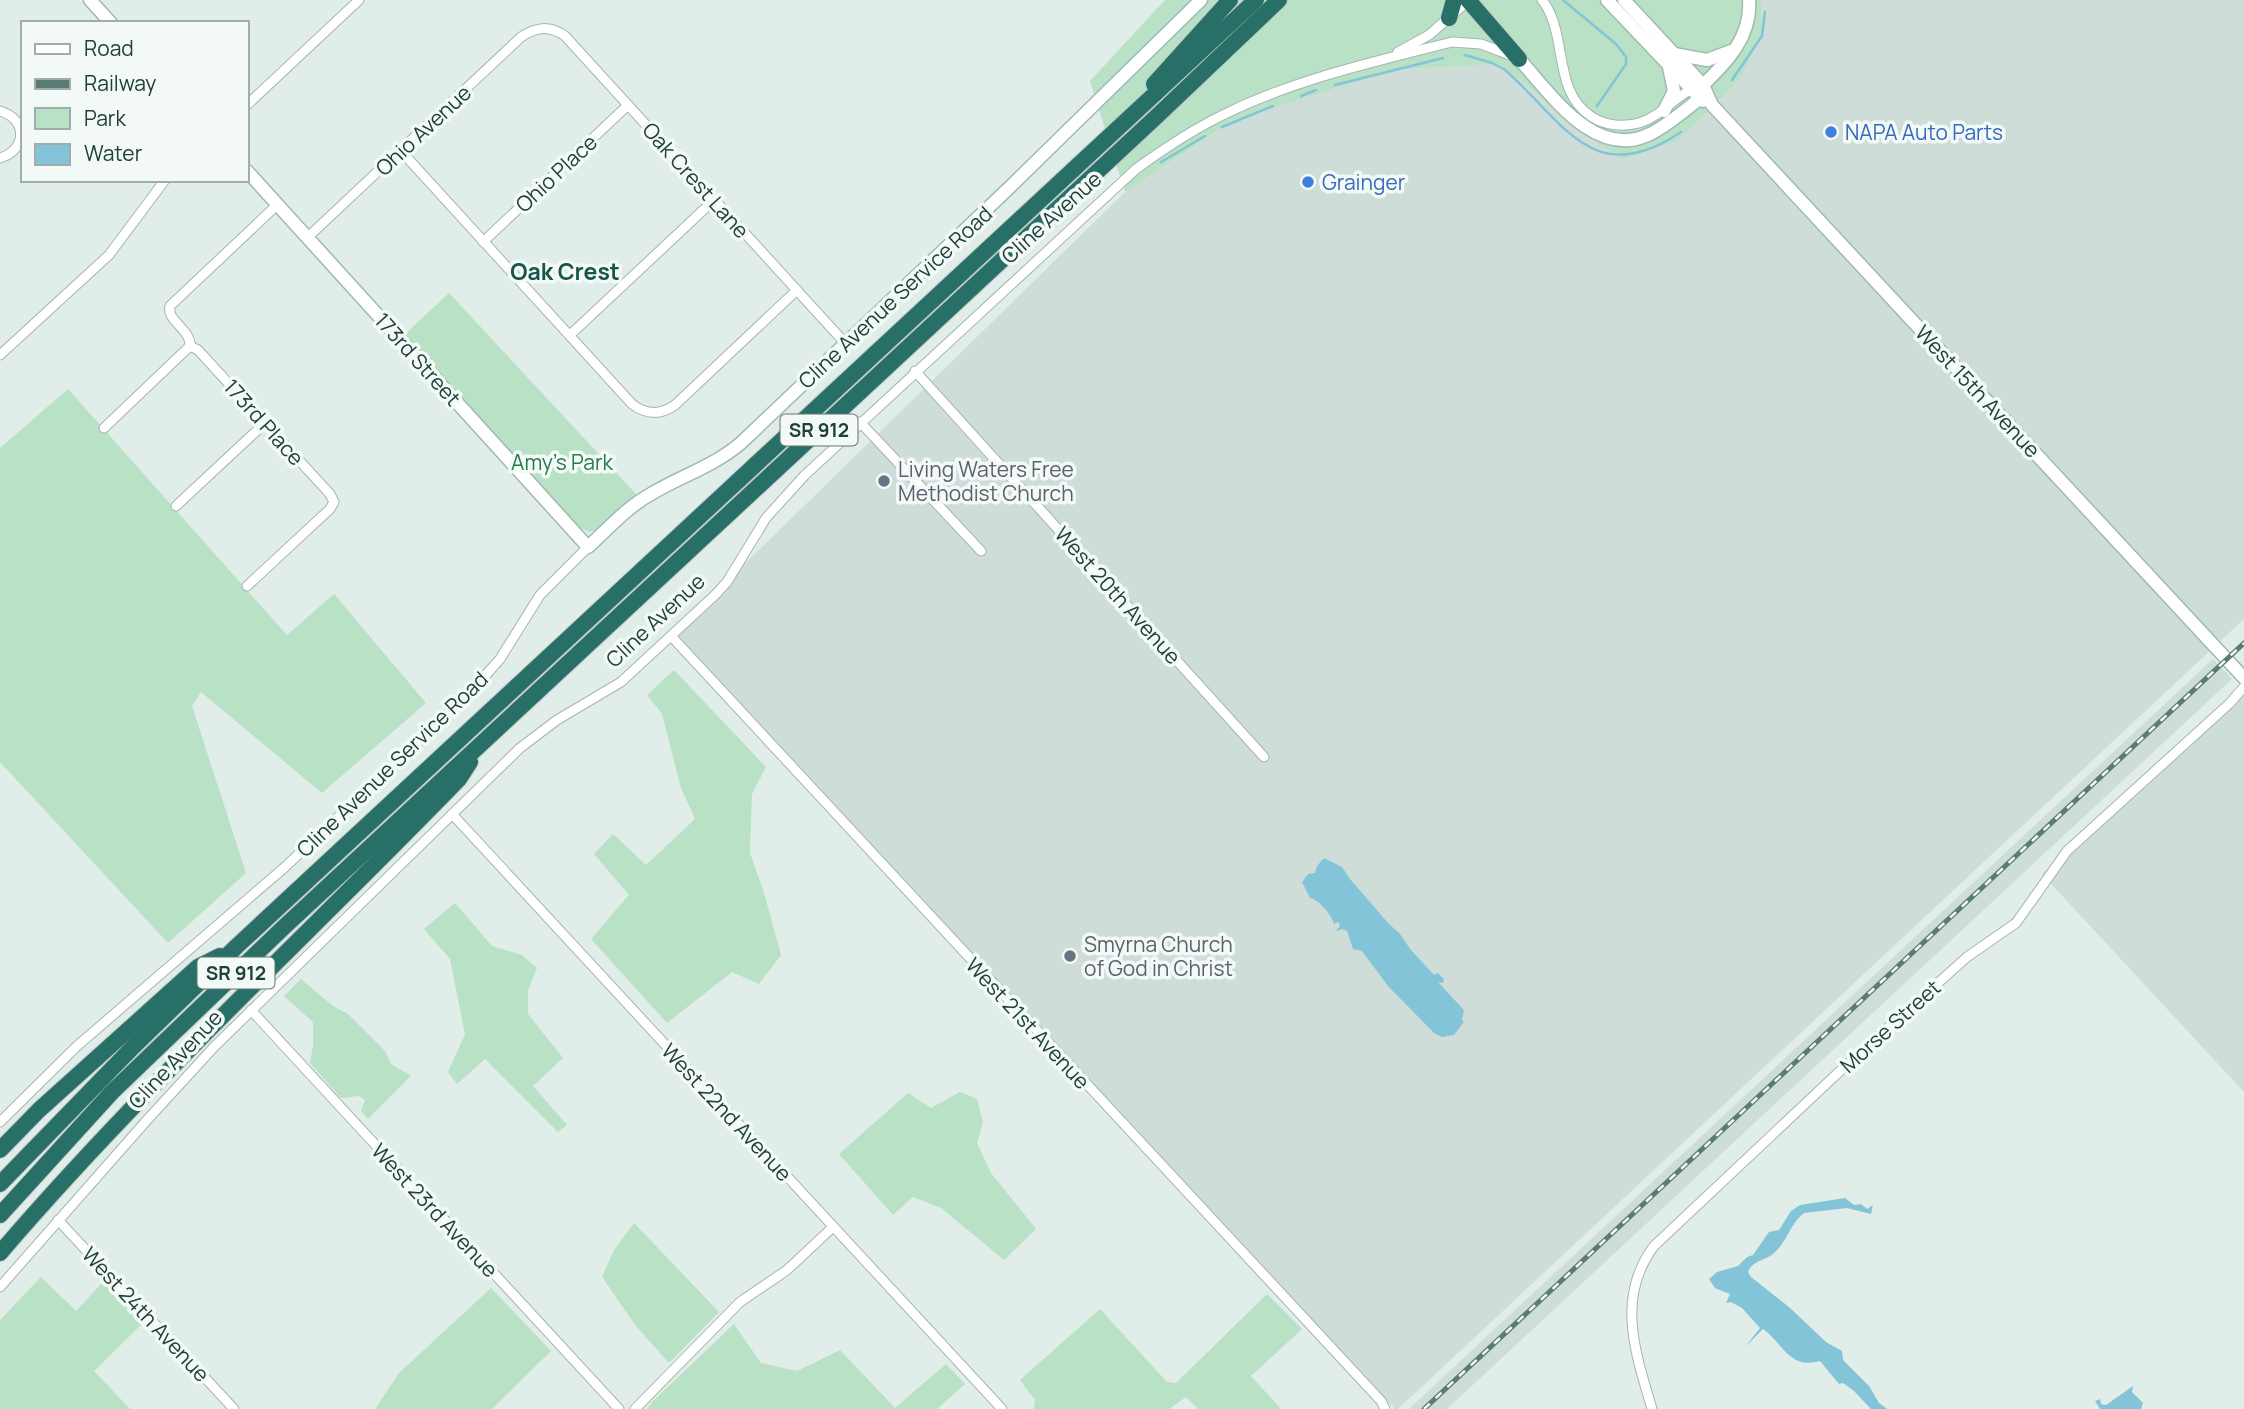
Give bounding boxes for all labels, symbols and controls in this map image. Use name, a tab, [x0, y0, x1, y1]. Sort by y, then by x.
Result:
legend	[21, 21, 248, 182]
text: Road	[84, 34, 134, 62]
text: Railway	[84, 69, 156, 97]
street label: Ohio Avenue	[369, 78, 477, 182]
text: Park	[84, 104, 126, 132]
street label: Oak Crest Lane	[636, 116, 756, 244]
place label: NAPA Auto Parts	[1845, 118, 2003, 146]
marker: NAPA Auto Parts	[1823, 124, 1839, 140]
street label: Ohio Place	[509, 128, 603, 218]
text: Water	[84, 139, 143, 167]
street label: Cline Avenue	[995, 165, 1107, 269]
place label: Grainger	[1322, 168, 1406, 196]
marker: Grainger	[1300, 174, 1316, 190]
street label: Cline Avenue Service Road	[792, 200, 998, 394]
district label: Oak Crest	[510, 255, 620, 287]
street label: 173rd Street	[369, 307, 467, 411]
street label: West 15th Avenue	[1909, 319, 2047, 463]
street label: 173rd Place	[218, 373, 310, 471]
road number: SR 912	[780, 414, 858, 446]
park label: Amy's Park	[511, 448, 613, 476]
place label: Living Waters Free Methodist Church	[898, 455, 1074, 507]
marker: Living Waters Free Methodist Church	[876, 473, 892, 489]
street label: West 20th Avenue	[1049, 520, 1187, 670]
street label: Cline Avenue	[600, 567, 710, 673]
street label: Cline Avenue Service Road	[290, 665, 494, 863]
place label: Smyrna Church of God in Christ	[1084, 930, 1233, 982]
marker: Smyrna Church of God in Christ	[1062, 948, 1078, 964]
street label: West 21st Avenue	[960, 951, 1096, 1095]
road number: SR 912	[198, 958, 274, 988]
street label: Morse Street	[1834, 973, 1946, 1079]
street label: Cline Avenue	[122, 1004, 228, 1114]
street label: West 22nd Avenue	[656, 1037, 798, 1187]
street label: West 23rd Avenue	[366, 1137, 504, 1283]
street label: West 24th Avenue	[76, 1240, 216, 1388]

